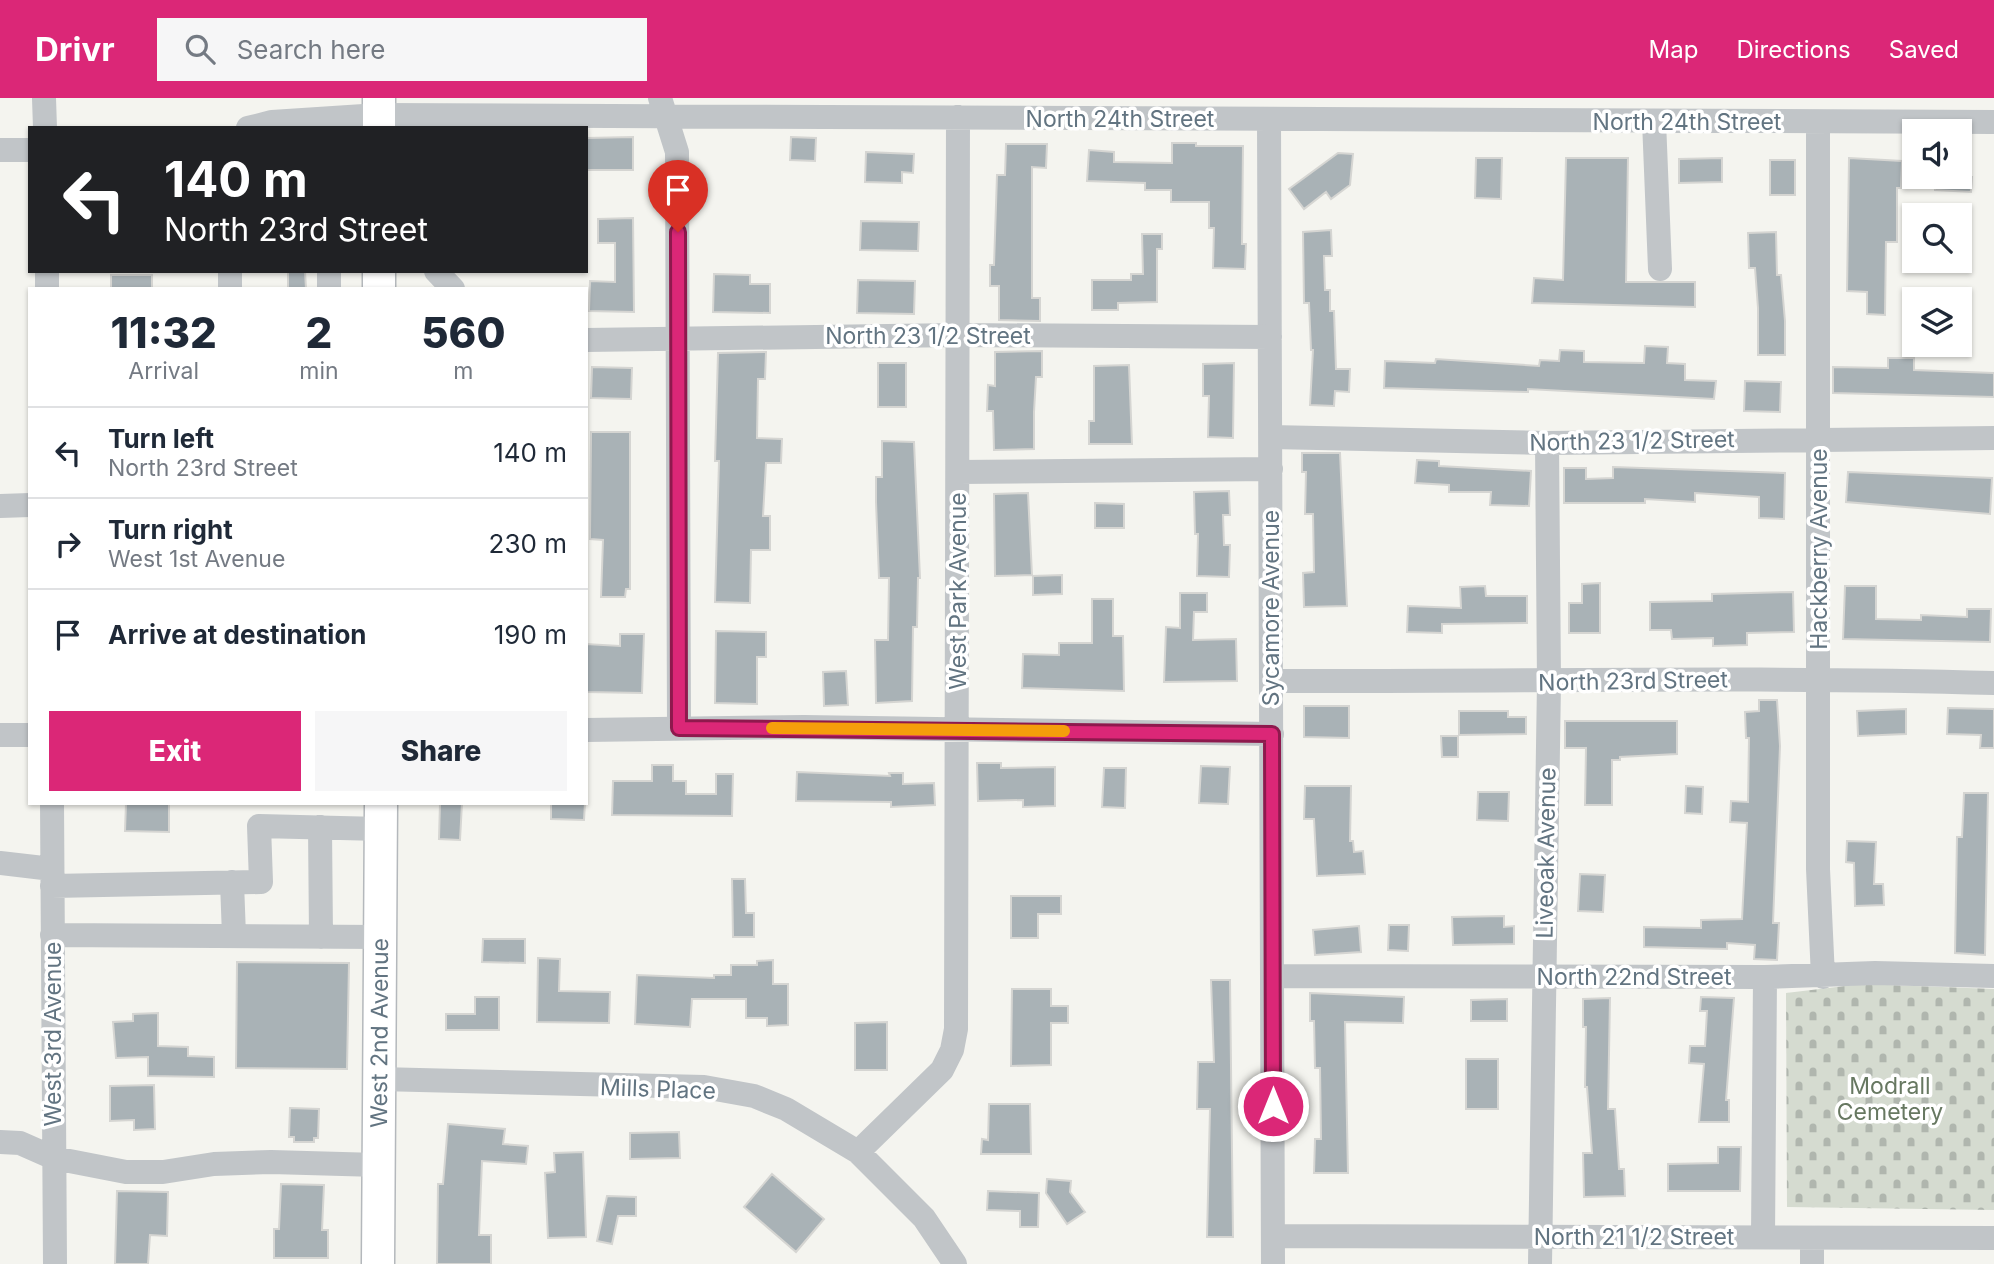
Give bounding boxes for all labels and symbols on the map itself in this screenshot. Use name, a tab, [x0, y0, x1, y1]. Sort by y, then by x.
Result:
street label: North 24th Street	[1026, 105, 1215, 133]
street label: North 24th Street	[1593, 108, 1782, 136]
pin	[648, 160, 708, 232]
street label: North 23 1/2 Street	[825, 322, 1031, 350]
street label: North 23 1/2 Street	[1529, 425, 1735, 457]
street label: Hackberry Avenue	[1805, 448, 1833, 650]
street label: West Park Avenue	[944, 492, 972, 690]
street label: Sycamore Avenue	[1257, 510, 1285, 706]
street label: North 23rd Street	[1538, 665, 1729, 697]
street label: Liveoak Avenue	[1531, 767, 1561, 939]
street label: West 2nd Avenue	[365, 938, 394, 1128]
street label: West 3rd Avenue	[39, 942, 67, 1126]
street label: North 22nd Street	[1537, 963, 1732, 991]
position arrow	[1236, 1069, 1310, 1143]
park label: Modrall Cemetery	[1837, 1072, 1943, 1126]
street label: Mills Place	[600, 1073, 716, 1105]
street label: North 21 1/2 Street	[1534, 1223, 1735, 1251]

